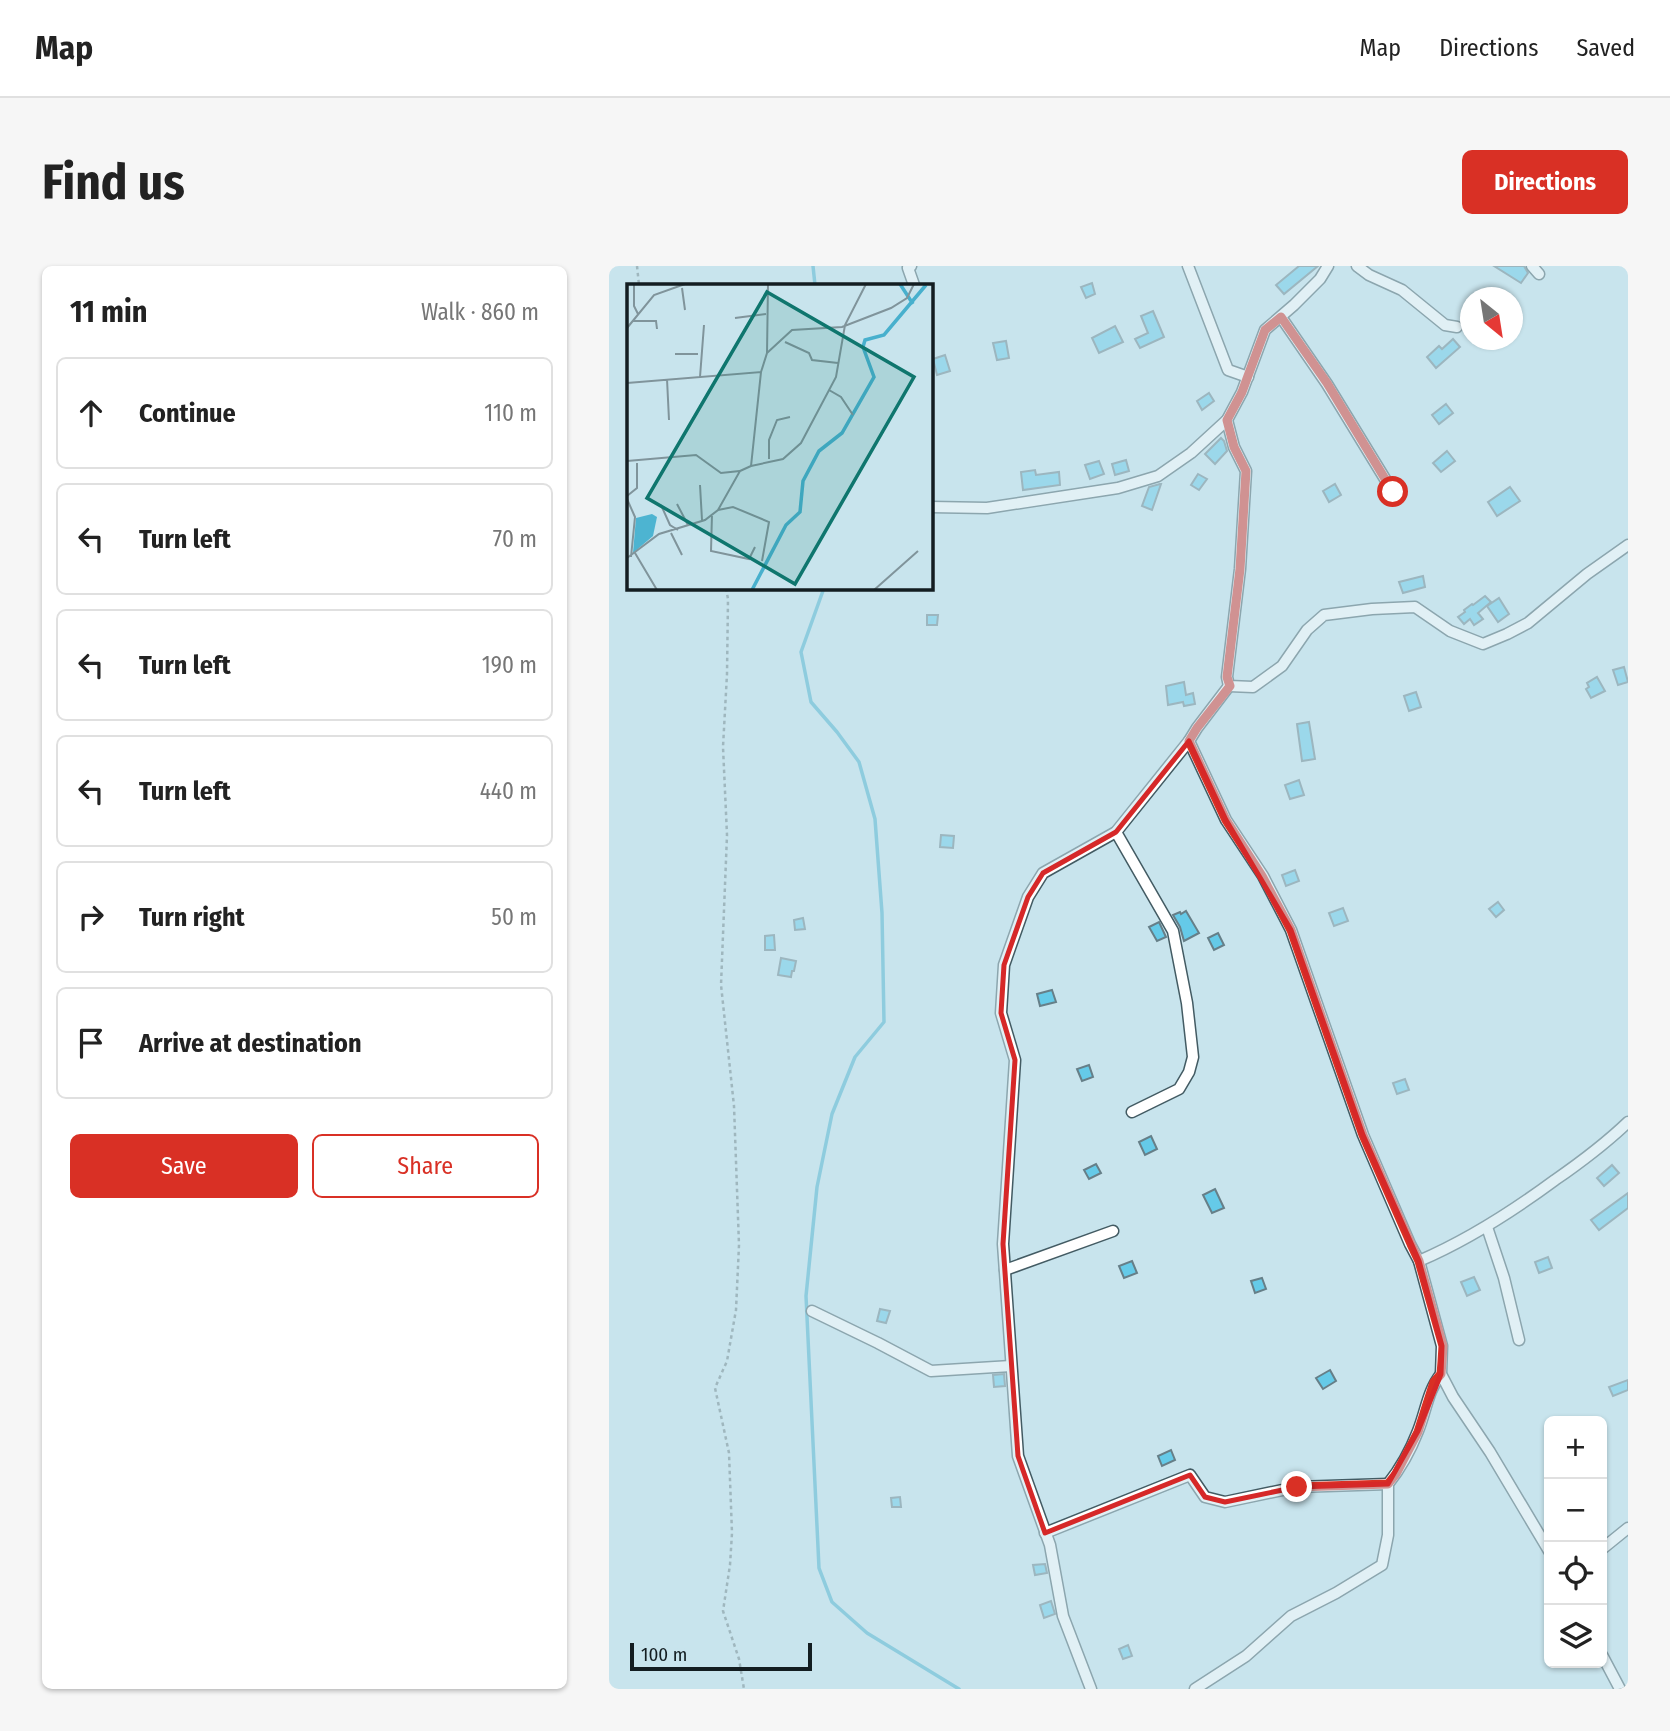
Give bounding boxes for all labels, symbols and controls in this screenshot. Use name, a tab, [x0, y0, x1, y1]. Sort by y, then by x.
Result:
text: Map	[35, 28, 93, 68]
text: Map	[1360, 34, 1401, 62]
text: Directions	[1439, 34, 1538, 62]
text: Saved	[1576, 34, 1635, 62]
button: Directions	[1462, 150, 1628, 214]
text: Find us	[42, 153, 185, 212]
inset map	[627, 284, 933, 590]
north arrow	[1460, 287, 1523, 350]
text: 11 min	[70, 294, 147, 330]
text: Walk · 860 m	[421, 298, 539, 326]
icon: ahead	[72, 394, 110, 432]
text: Continue	[139, 398, 236, 429]
text: 110 m	[484, 399, 537, 427]
route start	[1377, 476, 1408, 507]
icon: left	[72, 520, 110, 558]
text: Turn left	[139, 524, 231, 555]
text: 70 m	[493, 525, 537, 553]
icon: left	[72, 646, 110, 684]
text: Turn left	[139, 650, 231, 681]
text: 190 m	[482, 651, 537, 679]
icon: left	[72, 772, 110, 810]
text: Turn left	[139, 776, 231, 807]
text: 440 m	[480, 777, 537, 805]
icon: right	[72, 898, 110, 936]
text: Turn right	[139, 902, 245, 933]
text: 50 m	[491, 903, 537, 931]
icon: arrive	[72, 1024, 110, 1062]
text: Arrive at destination	[139, 1028, 362, 1059]
button: Save	[70, 1134, 298, 1198]
button: Share	[312, 1134, 539, 1198]
map controls	[1544, 1416, 1607, 1668]
button: +	[1544, 1416, 1607, 1479]
route end	[1281, 1471, 1312, 1502]
button: −	[1544, 1479, 1607, 1542]
button: locate	[1544, 1542, 1607, 1605]
button: layers	[1544, 1605, 1607, 1668]
scale bar	[630, 1640, 812, 1672]
text: 100 m	[641, 1643, 687, 1666]

